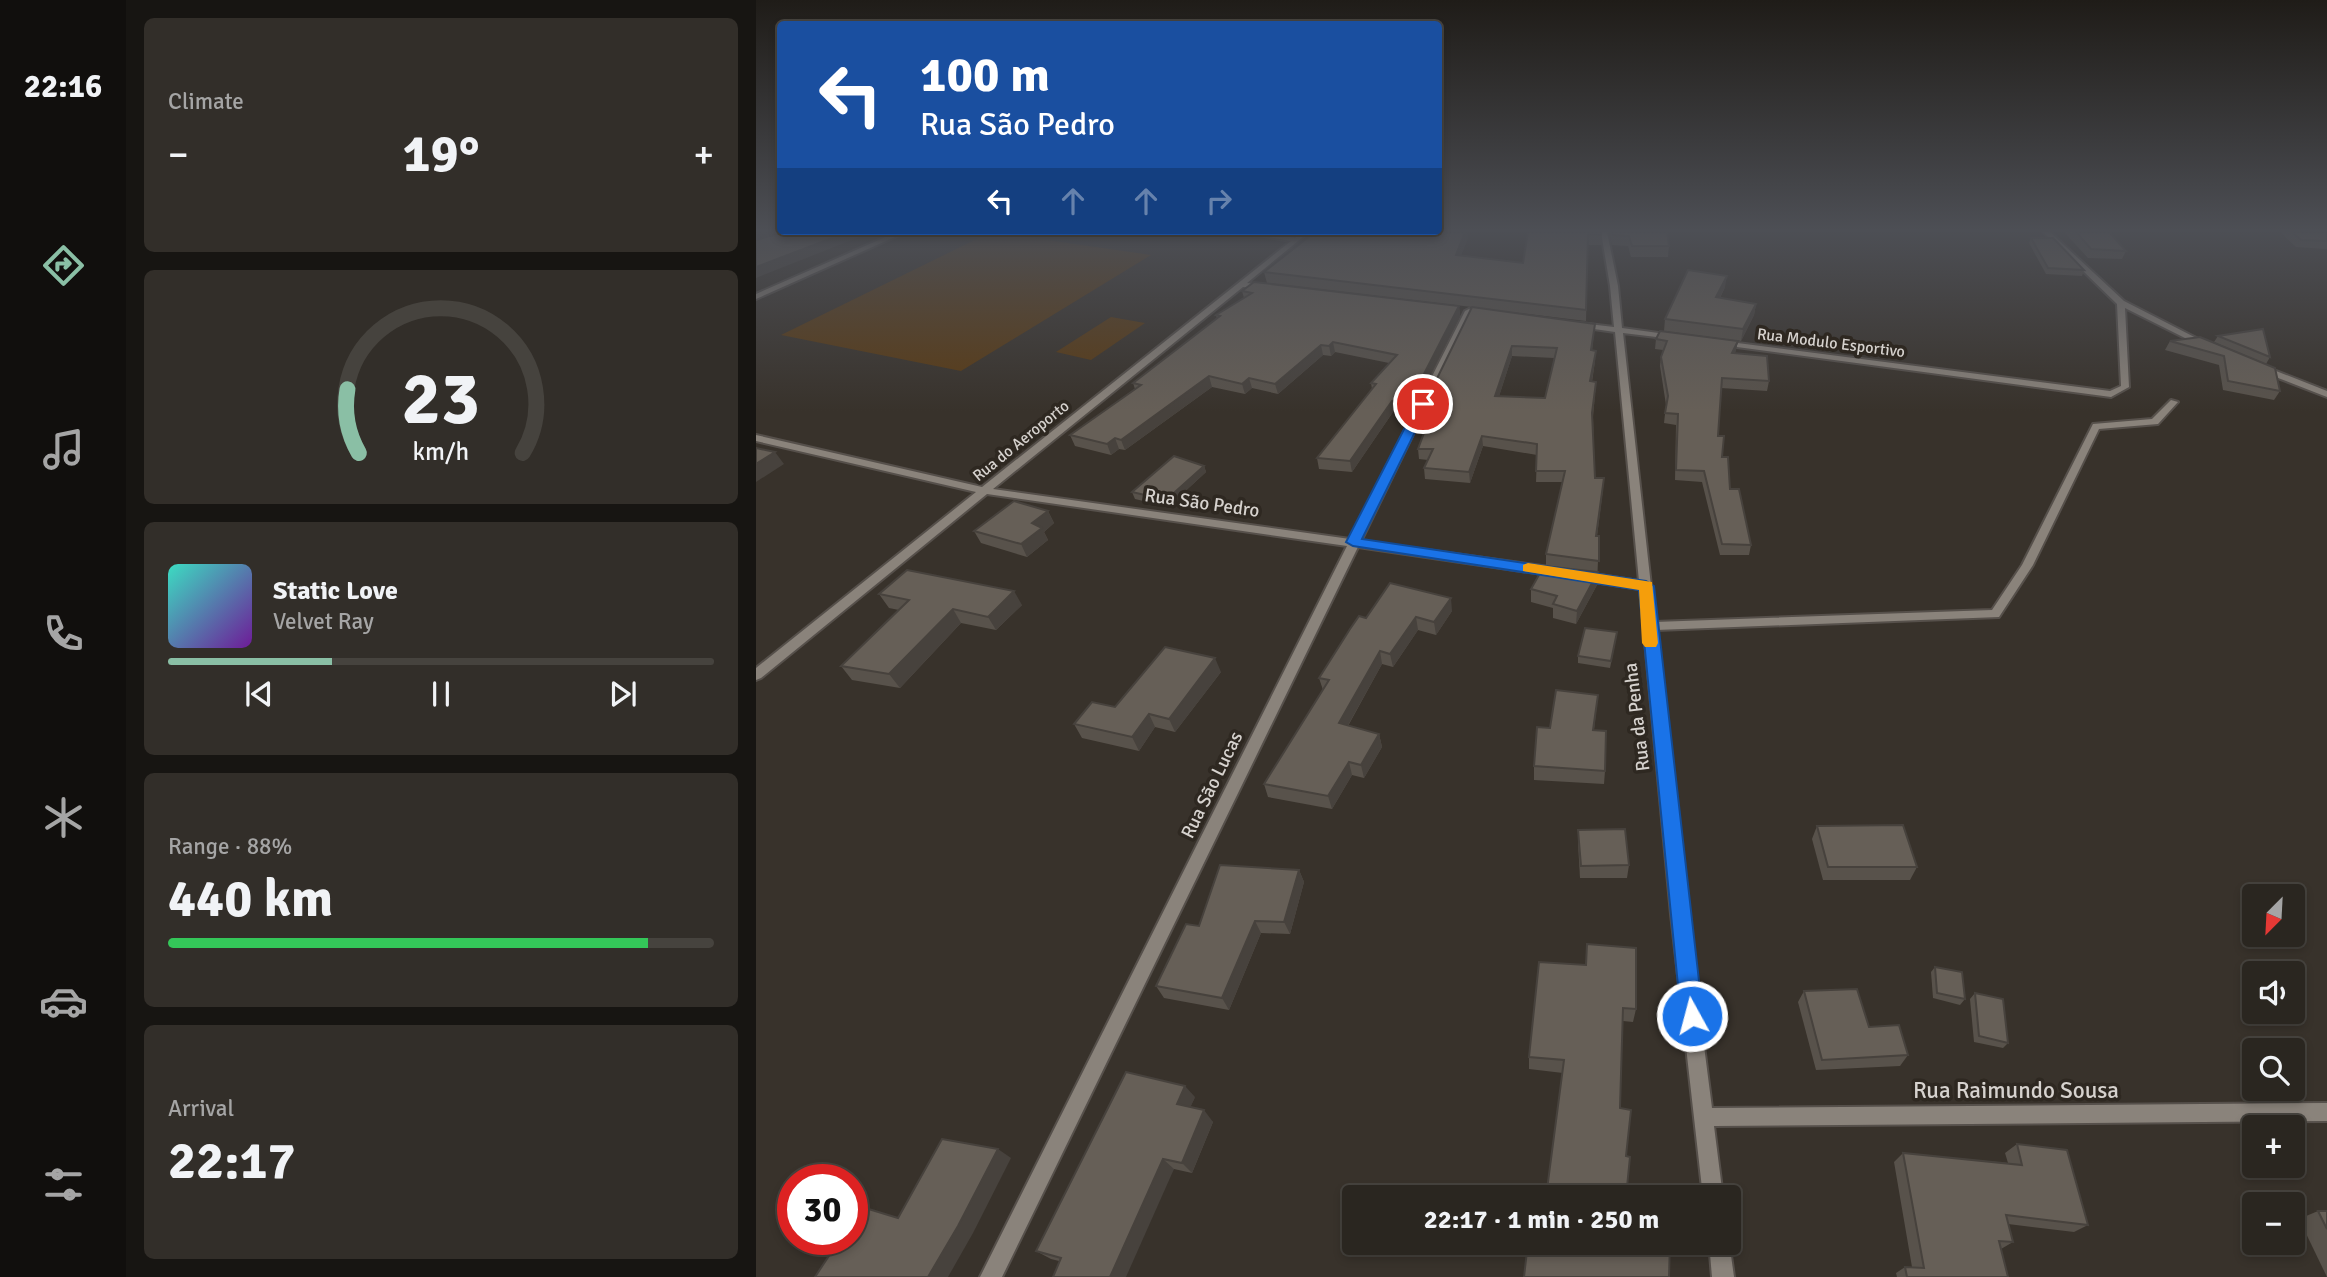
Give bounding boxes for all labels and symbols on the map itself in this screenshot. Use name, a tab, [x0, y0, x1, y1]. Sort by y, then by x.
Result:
street label: Rua Modulo Esportivo	[1756, 324, 1906, 362]
pin	[1393, 374, 1453, 434]
street label: Rua do Aeroporto	[969, 396, 1073, 486]
street label: Rua São Pedro	[1143, 483, 1261, 523]
street label: Rua da Penha	[1618, 661, 1656, 773]
street label: Rua São Lucas	[1176, 728, 1248, 842]
north arrow	[2242, 884, 2305, 947]
position arrow	[1655, 979, 1729, 1053]
street label: Rua Raimundo Sousa	[1913, 1076, 2119, 1105]
speed limit sign: 30	[777, 1164, 868, 1255]

